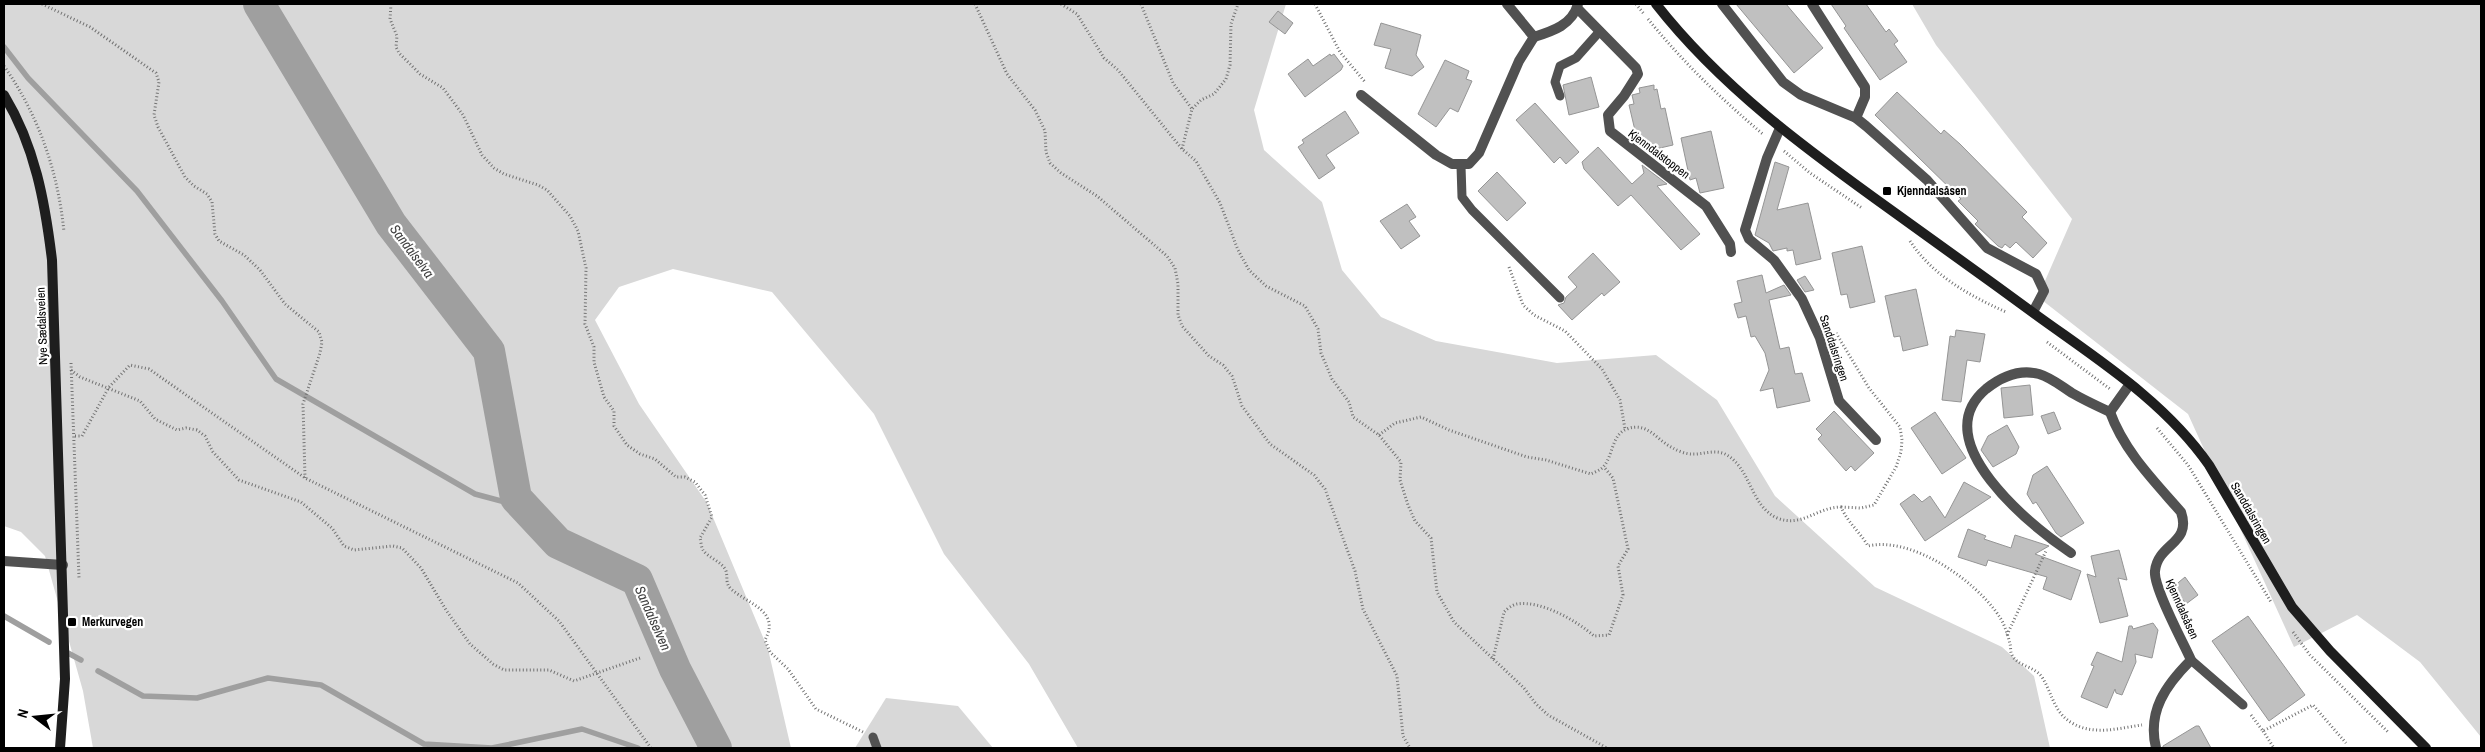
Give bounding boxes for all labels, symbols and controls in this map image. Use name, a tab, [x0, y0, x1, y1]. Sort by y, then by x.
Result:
street label: Kjenndalstoppen	[1625, 126, 1693, 182]
place label: Kjenndalsåsen	[1897, 183, 1966, 199]
marker: Kjenndalsåsen	[1881, 185, 1893, 197]
water label: Sandalselva	[386, 221, 438, 281]
street label: Nye Sædalsveien	[33, 287, 51, 365]
street label: Sanddalsringen	[1816, 313, 1852, 383]
street label: Sanddalsringen	[2227, 479, 2275, 547]
street label: Kjenndalsåsen	[2162, 576, 2202, 642]
water label: Sandalselven	[631, 583, 675, 653]
place label: Merkurvegen	[82, 614, 143, 630]
marker: Merkurvegen	[66, 616, 78, 628]
north arrow	[10, 692, 60, 742]
text: N	[13, 707, 32, 720]

